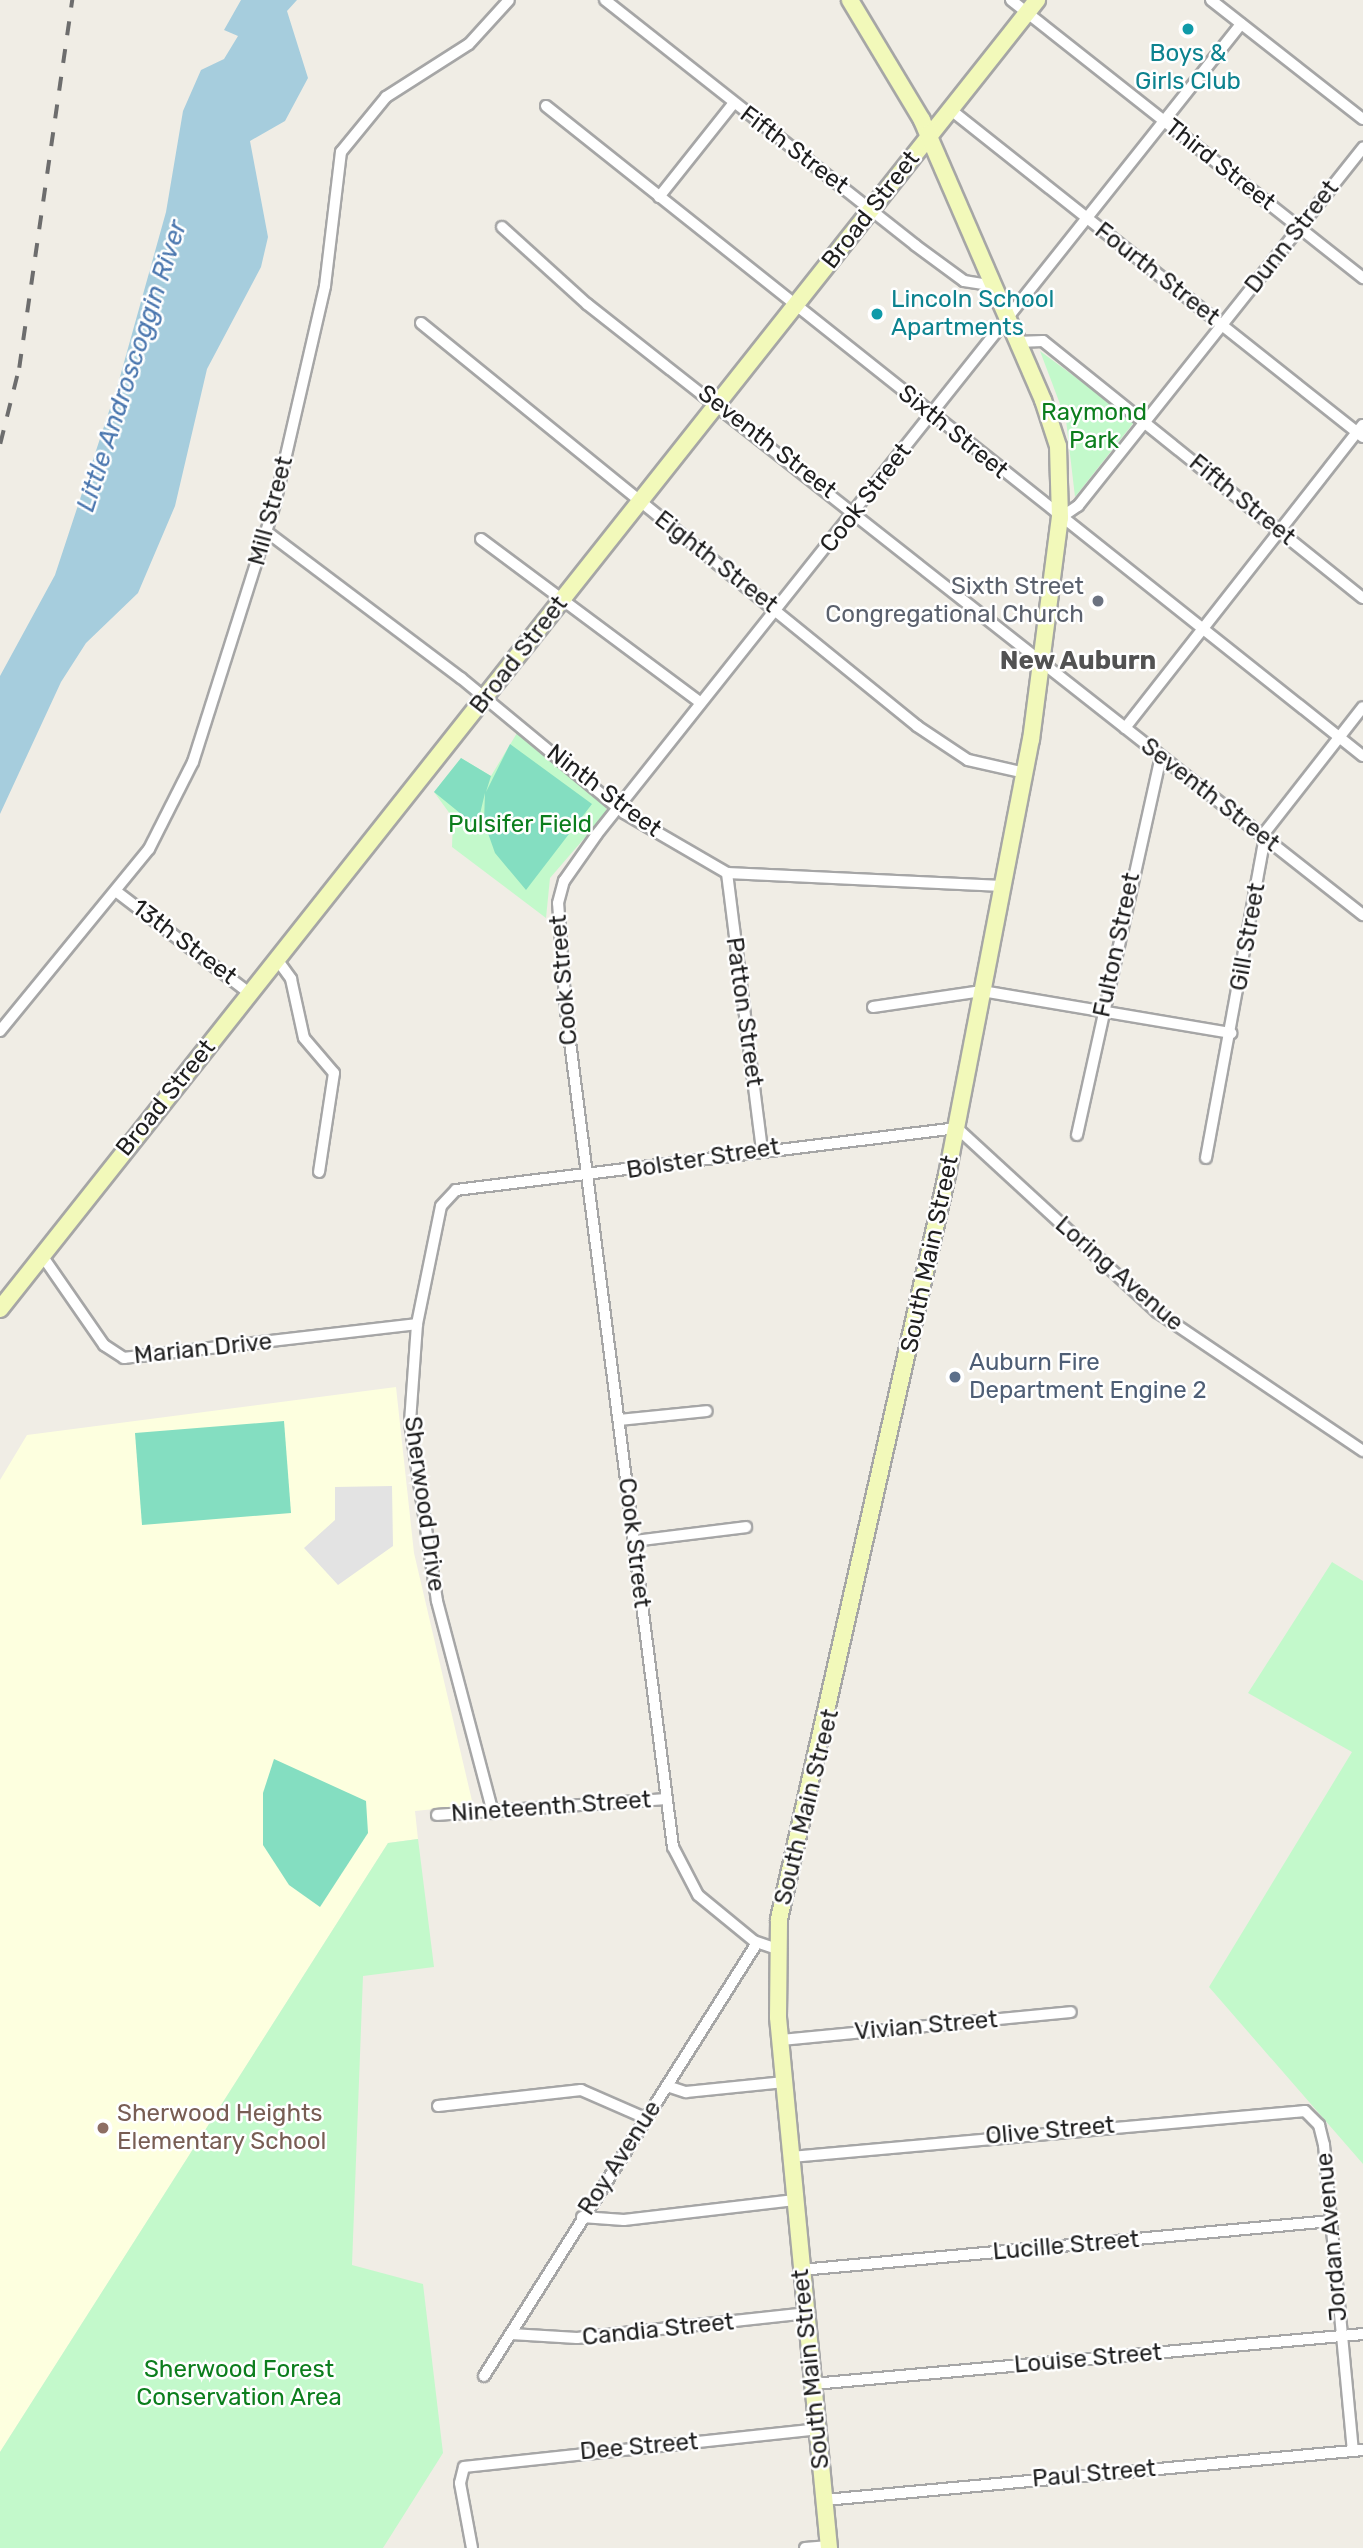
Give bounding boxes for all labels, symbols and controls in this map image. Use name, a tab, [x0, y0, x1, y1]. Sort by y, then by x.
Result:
marker: Boys & Girls Club	[1180, 21, 1196, 37]
place label: Boys & Girls Club	[1135, 40, 1241, 96]
street label: Fifth Street	[734, 100, 854, 200]
street label: Third Street	[1159, 113, 1281, 217]
street label: Broad Street	[816, 145, 926, 275]
street label: Dunn Street	[1239, 175, 1345, 299]
water label: Little Androscoggin River	[70, 216, 194, 516]
street label: Fourth Street	[1089, 216, 1225, 332]
place label: Lincoln School Apartments	[891, 286, 1054, 342]
marker: Lincoln School Apartments	[869, 306, 885, 322]
street label: Seventh Street	[692, 379, 842, 505]
street label: Sixth Street	[892, 379, 1014, 485]
park label: Raymond Park	[1041, 399, 1147, 455]
street label: Cook Street	[814, 437, 918, 559]
street label: Fifth Street	[1183, 448, 1301, 552]
street label: Mill Street	[243, 453, 299, 569]
street label: Eighth Street	[649, 505, 783, 619]
place label: Sixth Street Congregational Church	[825, 573, 1084, 629]
street label: Broad Street	[464, 590, 574, 720]
marker: Sixth Street Congregational Church	[1090, 593, 1106, 609]
district label: New Auburn	[999, 645, 1157, 677]
street label: Seventh Street	[1135, 732, 1285, 858]
street label: Ninth Street	[541, 739, 667, 843]
park label: Pulsifer Field	[448, 811, 592, 839]
street label: Fulton Street	[1088, 870, 1146, 1020]
street label: Gill Street	[1224, 881, 1272, 993]
street label: 13th Street	[126, 893, 242, 991]
street label: Cook Street	[544, 913, 584, 1047]
street label: Patton Street	[719, 935, 769, 1089]
street label: Broad Street	[110, 1034, 222, 1162]
street label: Bolster Street	[624, 1133, 782, 1185]
street label: South Main Street	[895, 1153, 965, 1355]
street label: Loring Avenue	[1049, 1210, 1189, 1338]
street label: Marian Drive	[133, 1327, 273, 1371]
place label: Auburn Fire Department Engine 2	[969, 1349, 1207, 1405]
marker: Auburn Fire Department Engine 2	[947, 1369, 963, 1385]
street label: Sherwood Drive	[397, 1415, 451, 1593]
street label: Cook Street	[612, 1476, 656, 1610]
street label: South Main Street	[769, 1706, 845, 1908]
street label: Nineteenth Street	[450, 1786, 652, 1828]
street label: Vivian Street	[853, 2005, 999, 2047]
street label: Roy Avenue	[572, 2095, 668, 2221]
place label: Sherwood Heights Elementary School	[117, 2100, 327, 2156]
street label: Olive Street	[984, 2111, 1116, 2151]
marker: Sherwood Heights Elementary School	[95, 2120, 111, 2136]
street label: Jordan Avenue	[1310, 2151, 1354, 2323]
street label: Lucille Street	[992, 2225, 1140, 2267]
street label: South Main Street	[786, 2268, 836, 2470]
street label: Candia Street	[581, 2308, 735, 2352]
street label: Louise Street	[1013, 2338, 1163, 2380]
park label: Sherwood Forest Conservation Area	[136, 2356, 342, 2412]
street label: Dee Street	[579, 2427, 699, 2467]
street label: Paul Street	[1031, 2454, 1157, 2494]

